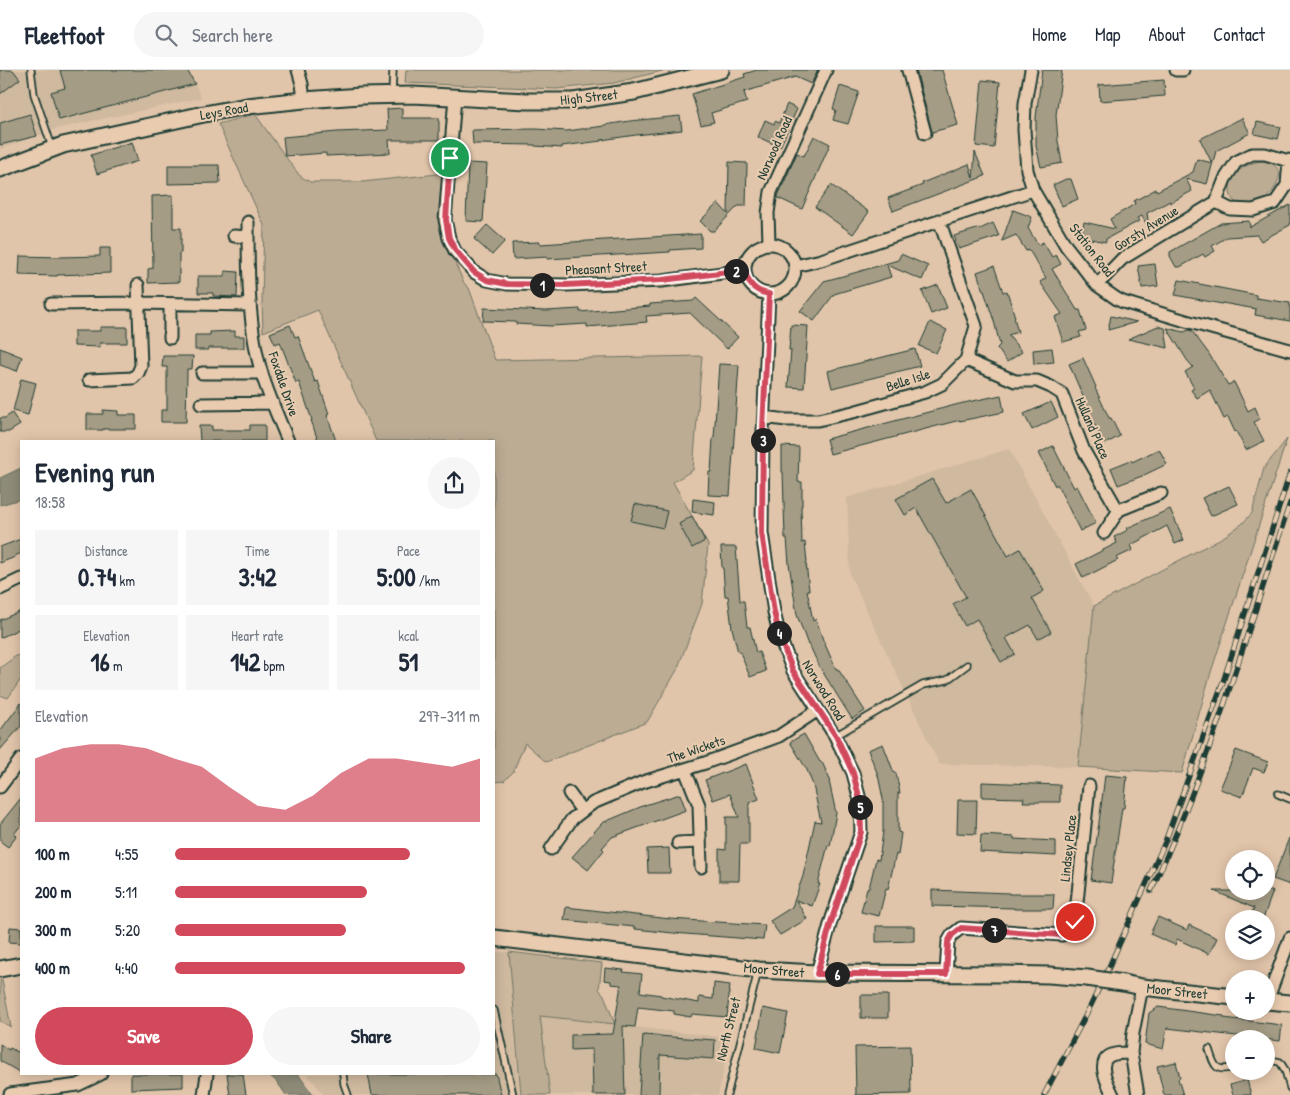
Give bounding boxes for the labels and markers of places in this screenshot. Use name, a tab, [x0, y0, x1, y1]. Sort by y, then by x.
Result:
pin	[429, 137, 471, 179]
pin: 2	[724, 258, 748, 284]
pin: 1	[530, 272, 554, 298]
pin: 3	[750, 428, 776, 452]
pin: 4	[766, 620, 792, 646]
pin: 5	[848, 794, 872, 820]
pin	[1054, 901, 1096, 943]
pin: 7	[982, 918, 1006, 942]
pin: 6	[824, 962, 850, 986]

